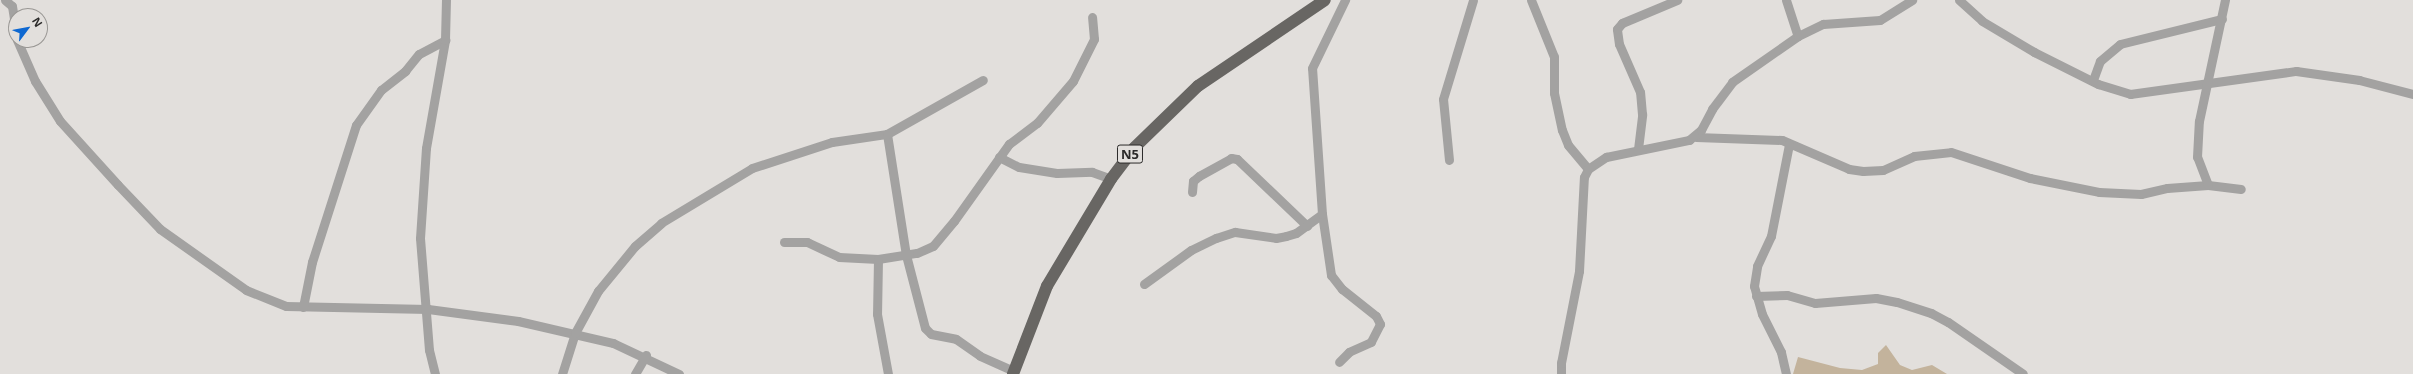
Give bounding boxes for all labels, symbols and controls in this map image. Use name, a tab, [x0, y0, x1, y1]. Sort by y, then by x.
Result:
north arrow	[8, 8, 48, 48]
text: N	[29, 14, 46, 30]
road number: N5	[1116, 143, 1144, 165]

